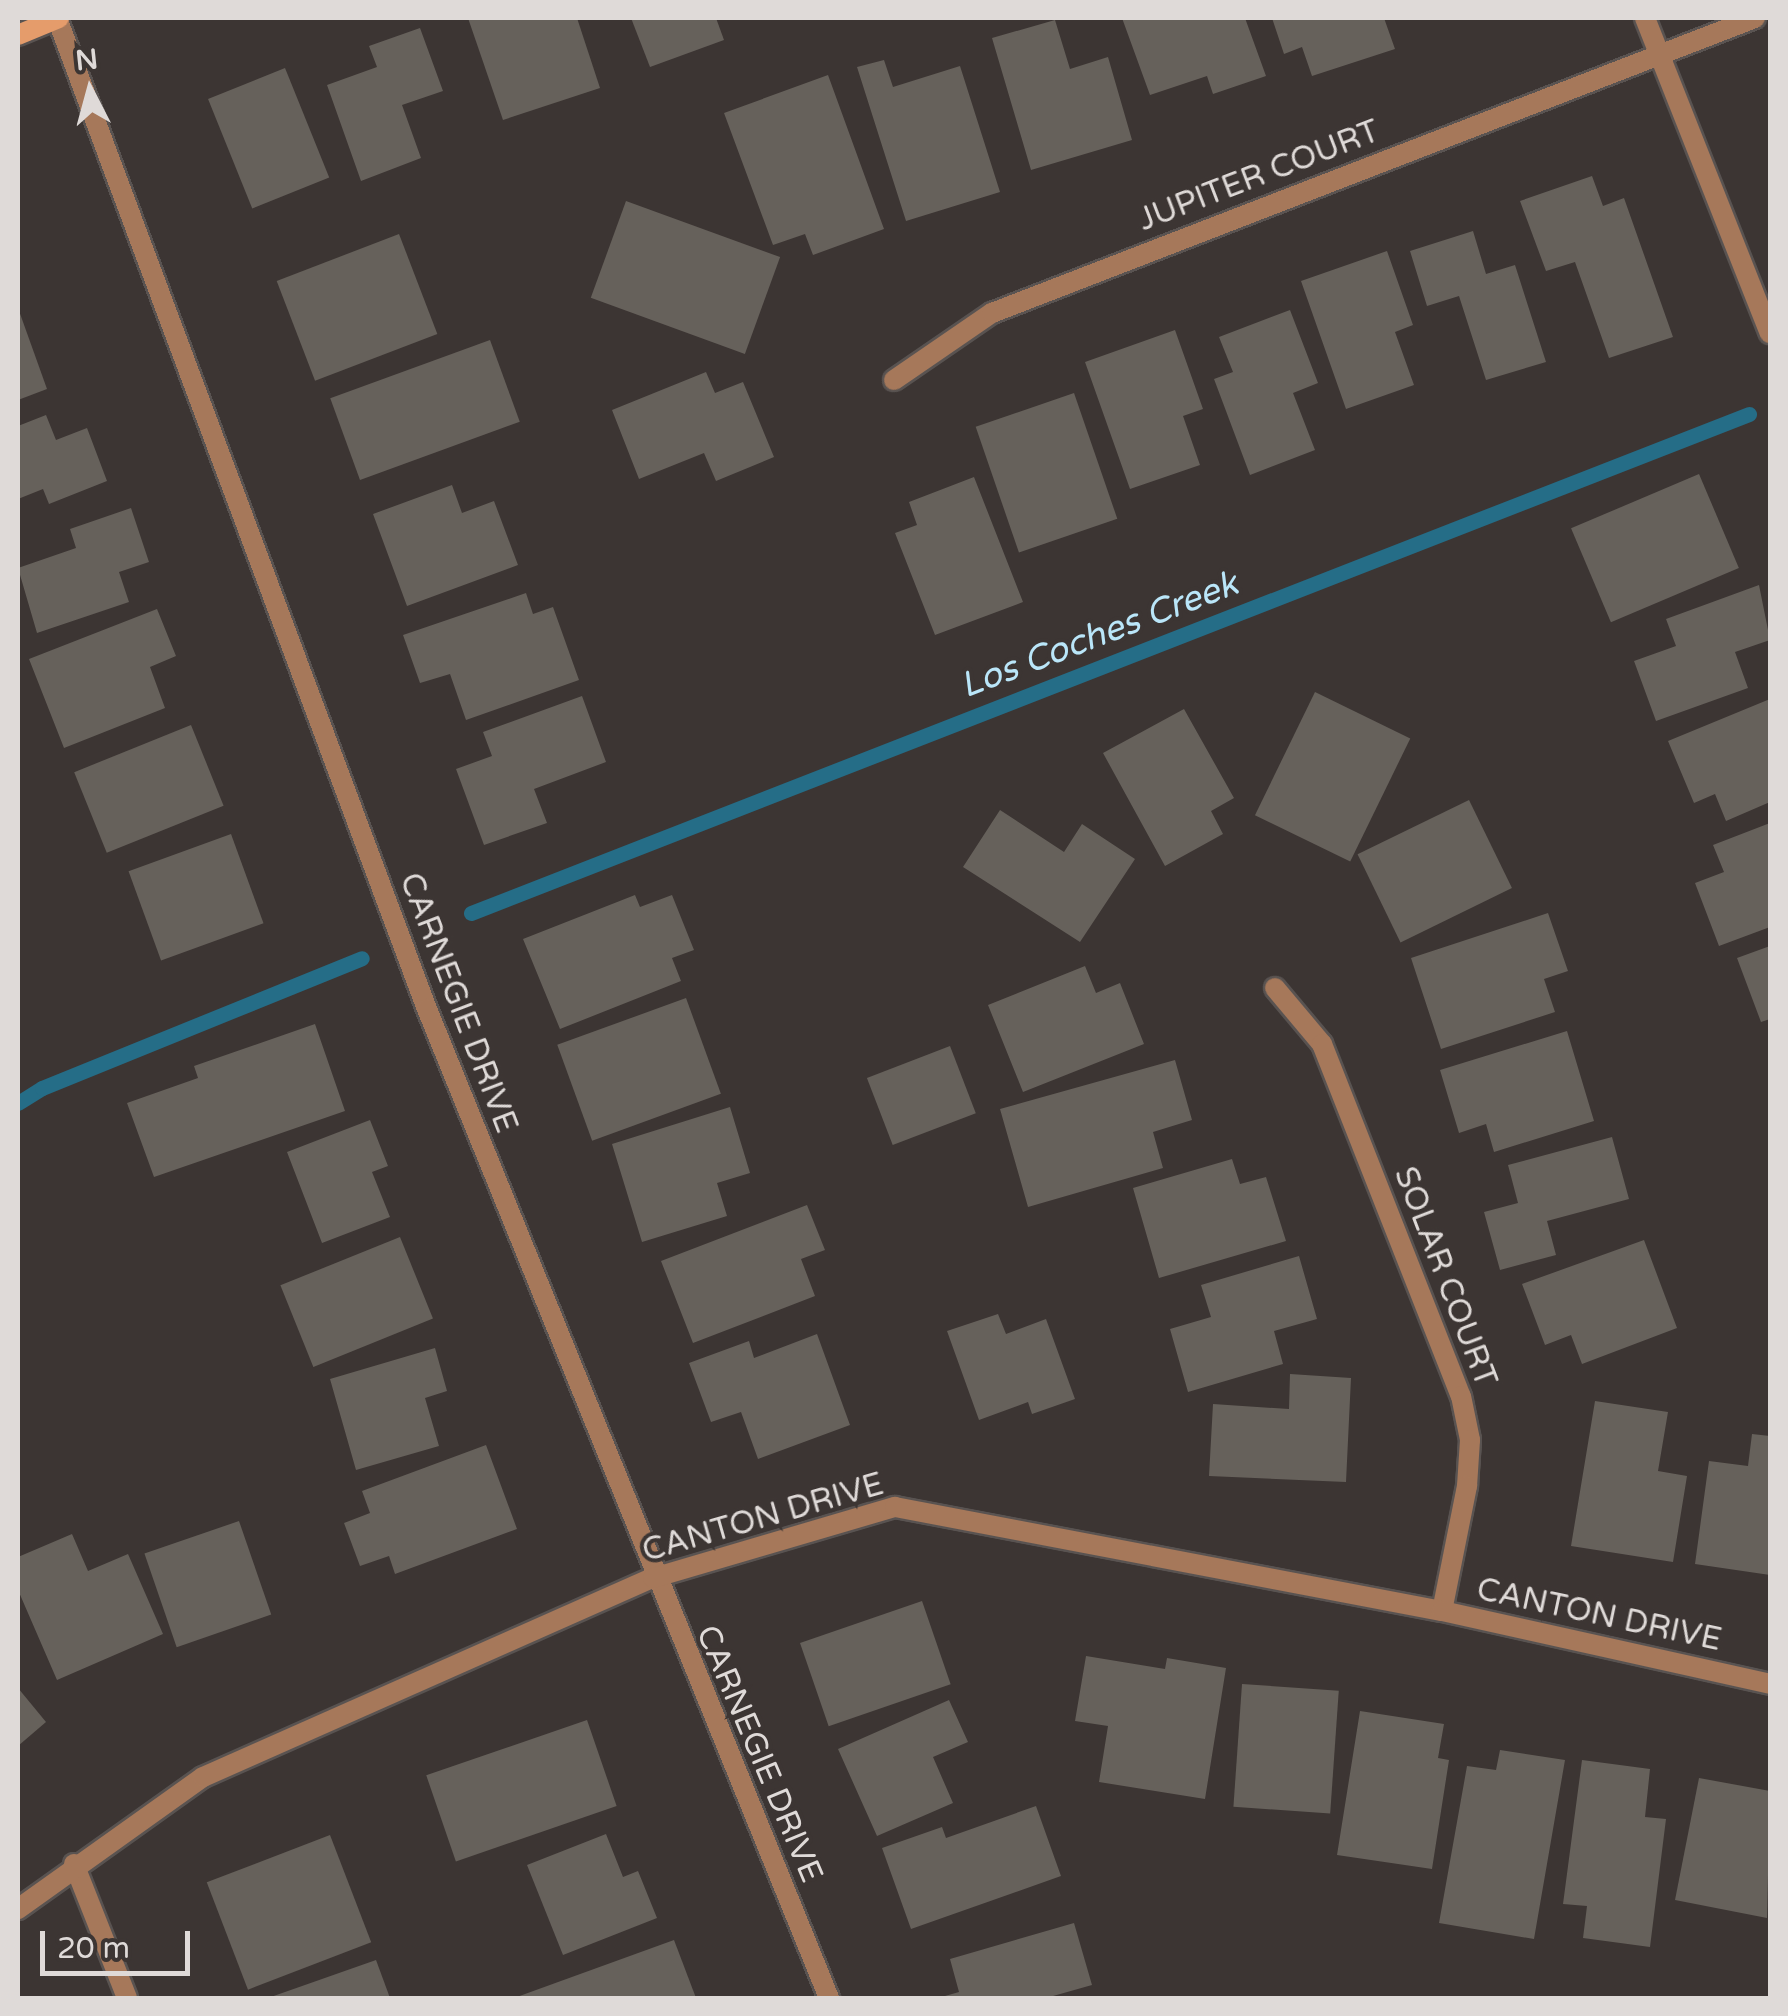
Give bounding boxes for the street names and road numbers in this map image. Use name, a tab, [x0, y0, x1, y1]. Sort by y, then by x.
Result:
street label: JUPITER COURT	[1133, 112, 1385, 240]
street label: CARNEGIE DRIVE	[391, 868, 525, 1138]
street label: SOLAR COURT	[1385, 1162, 1505, 1392]
street label: CANTON DRIVE	[638, 1465, 888, 1571]
street label: CANTON DRIVE	[1473, 1570, 1725, 1660]
street label: CARNEGIE DRIVE	[688, 1620, 830, 1888]

